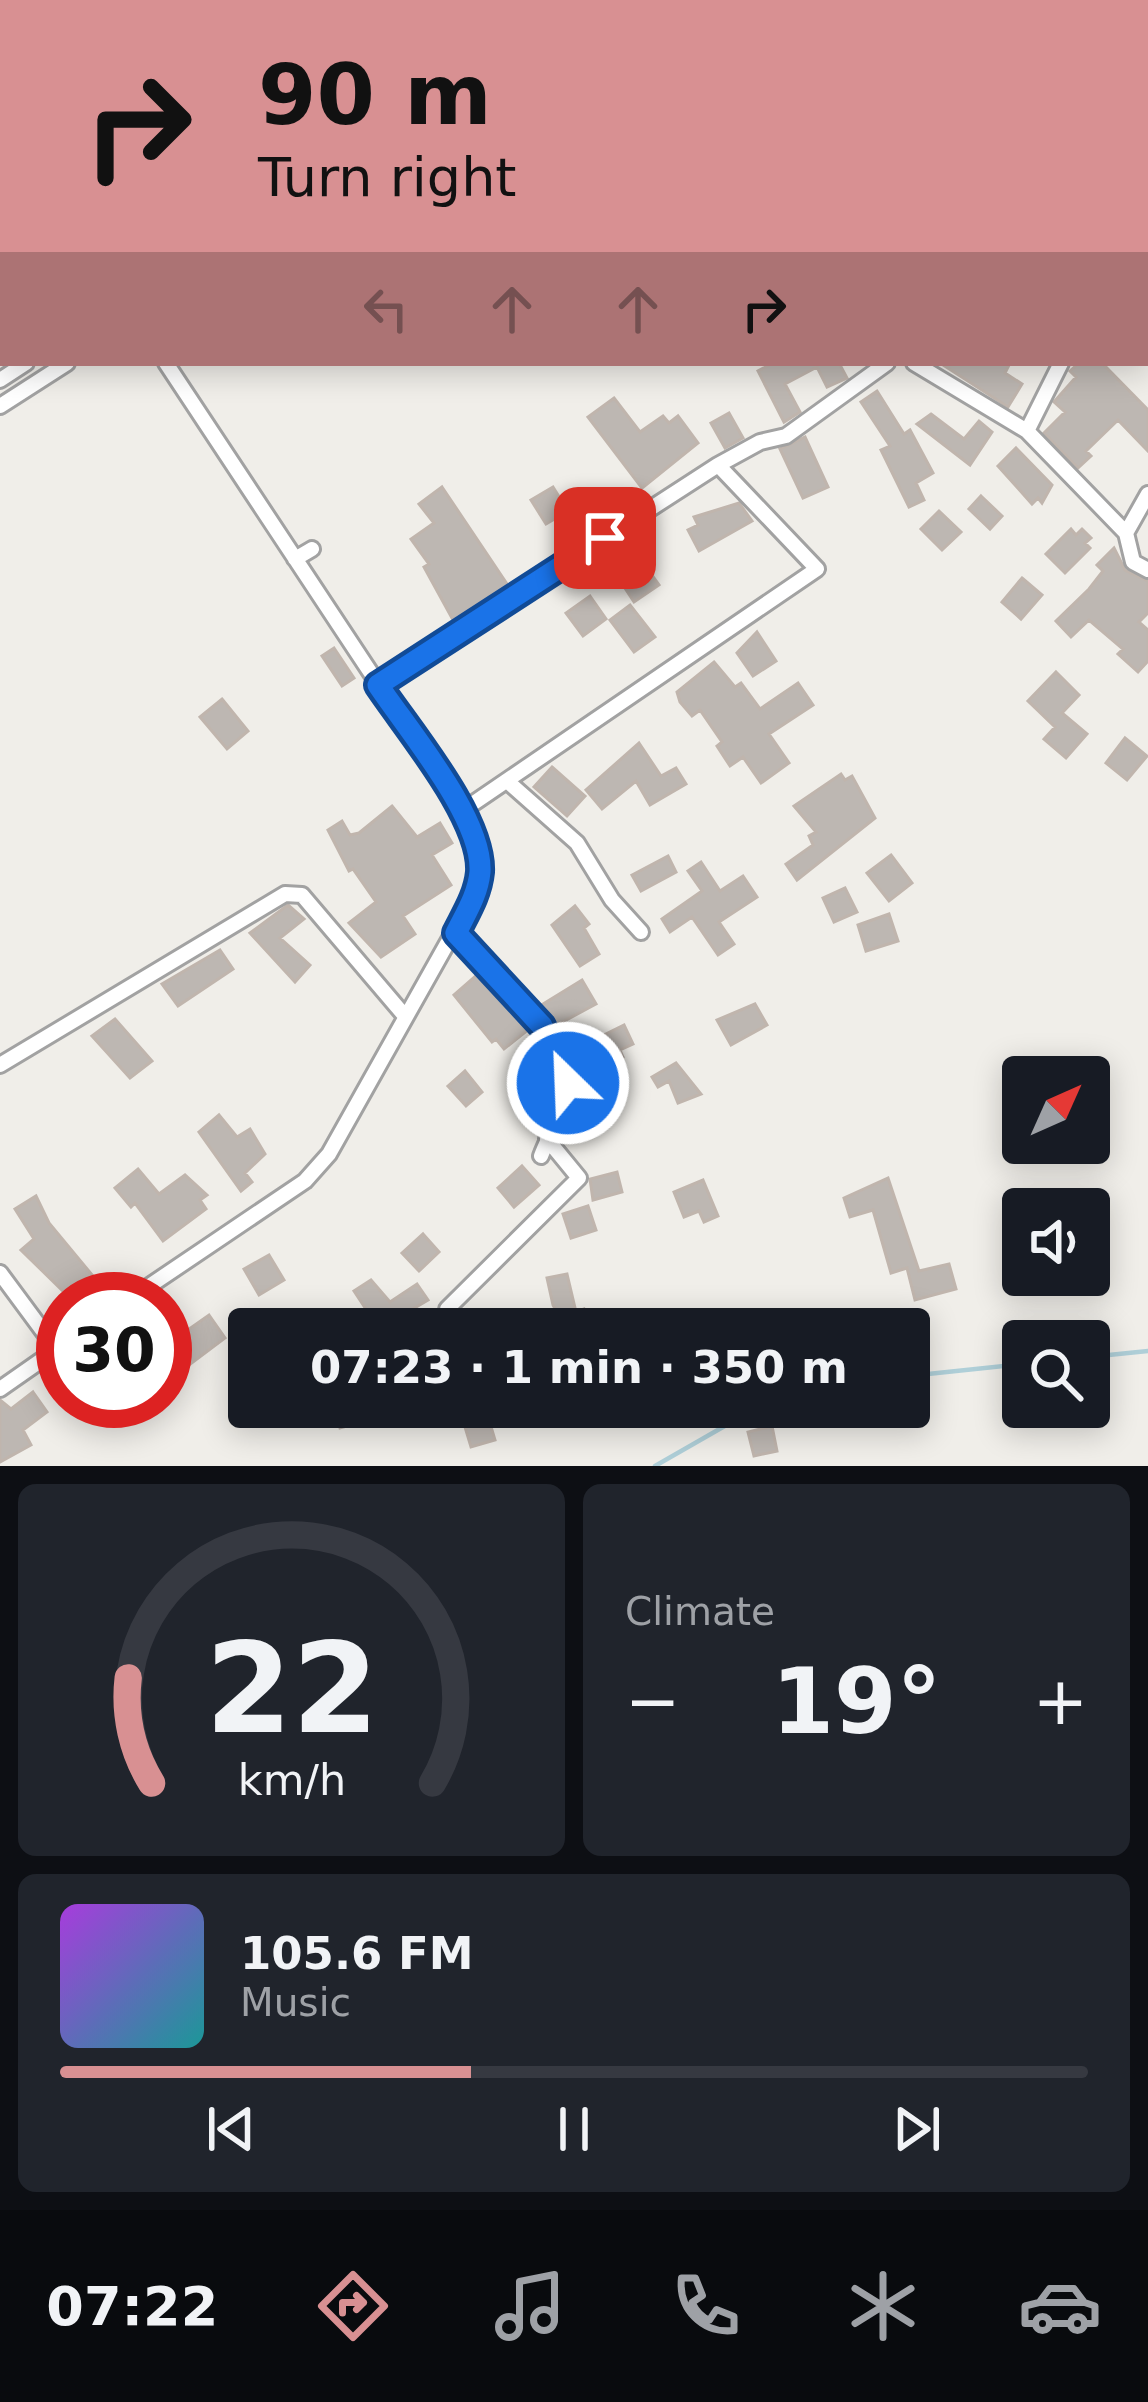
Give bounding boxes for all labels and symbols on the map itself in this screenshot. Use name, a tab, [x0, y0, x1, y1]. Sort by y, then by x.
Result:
pin	[554, 487, 656, 589]
position arrow	[505, 1020, 631, 1146]
north arrow	[1002, 1056, 1110, 1164]
speed limit sign: 30	[36, 1272, 192, 1428]

